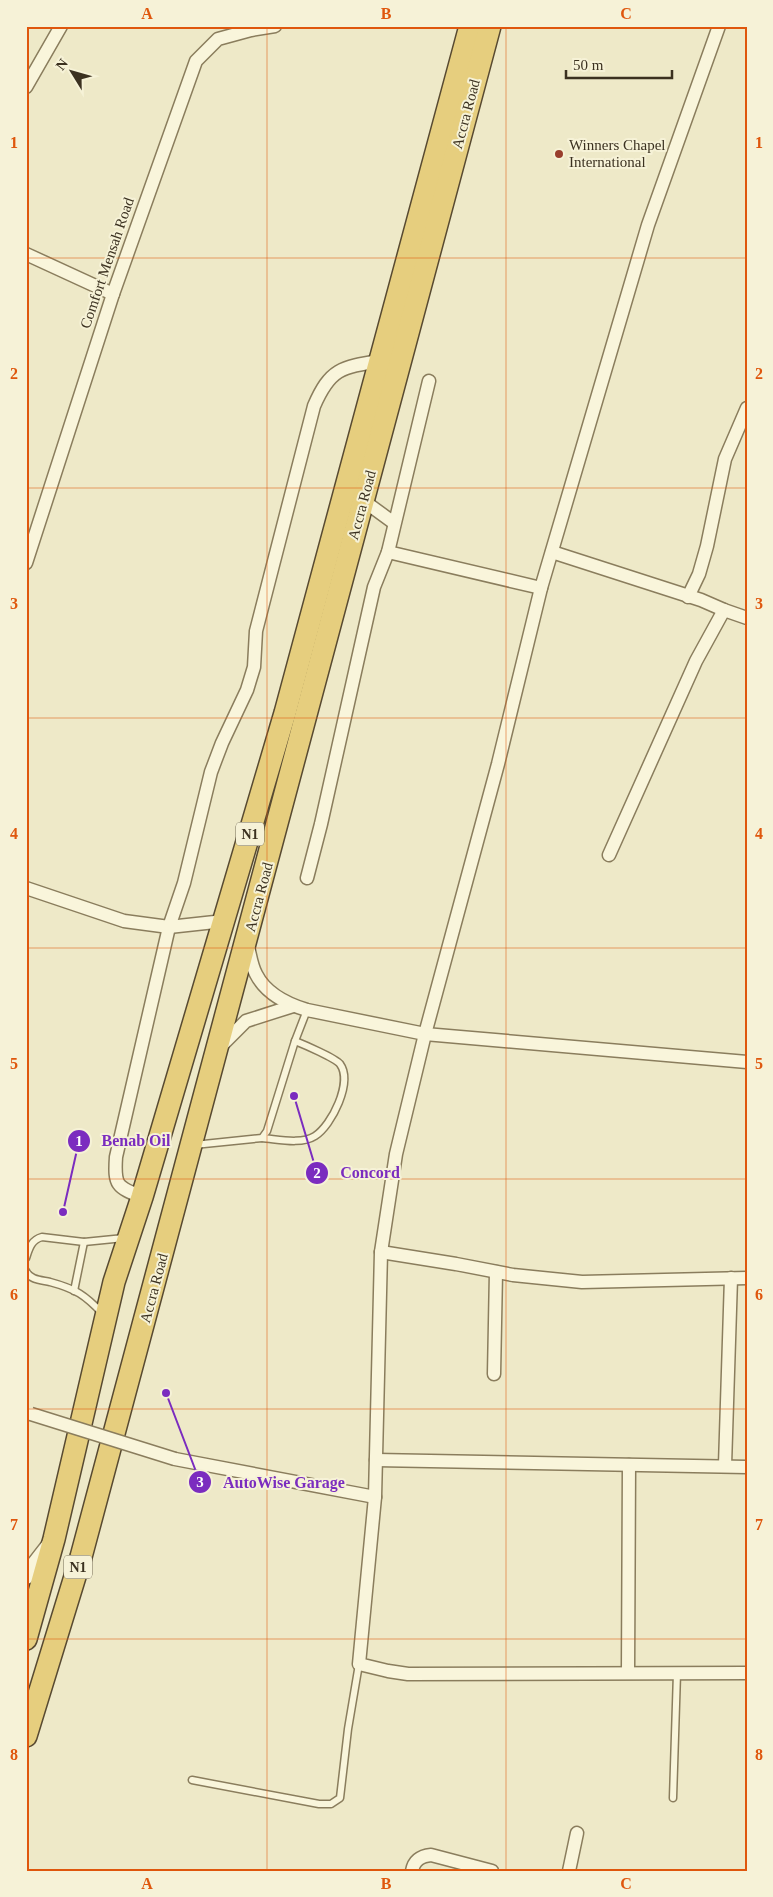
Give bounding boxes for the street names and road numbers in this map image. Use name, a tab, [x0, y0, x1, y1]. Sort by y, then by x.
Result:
street label: Accra Road	[449, 77, 483, 150]
street label: Comfort Mensah Road	[77, 195, 137, 331]
street label: Accra Road	[345, 468, 379, 541]
road number: N1	[236, 822, 264, 846]
street label: Accra Road	[242, 860, 276, 933]
street label: Accra Road	[137, 1251, 171, 1324]
road number: N1	[64, 1555, 92, 1578]

